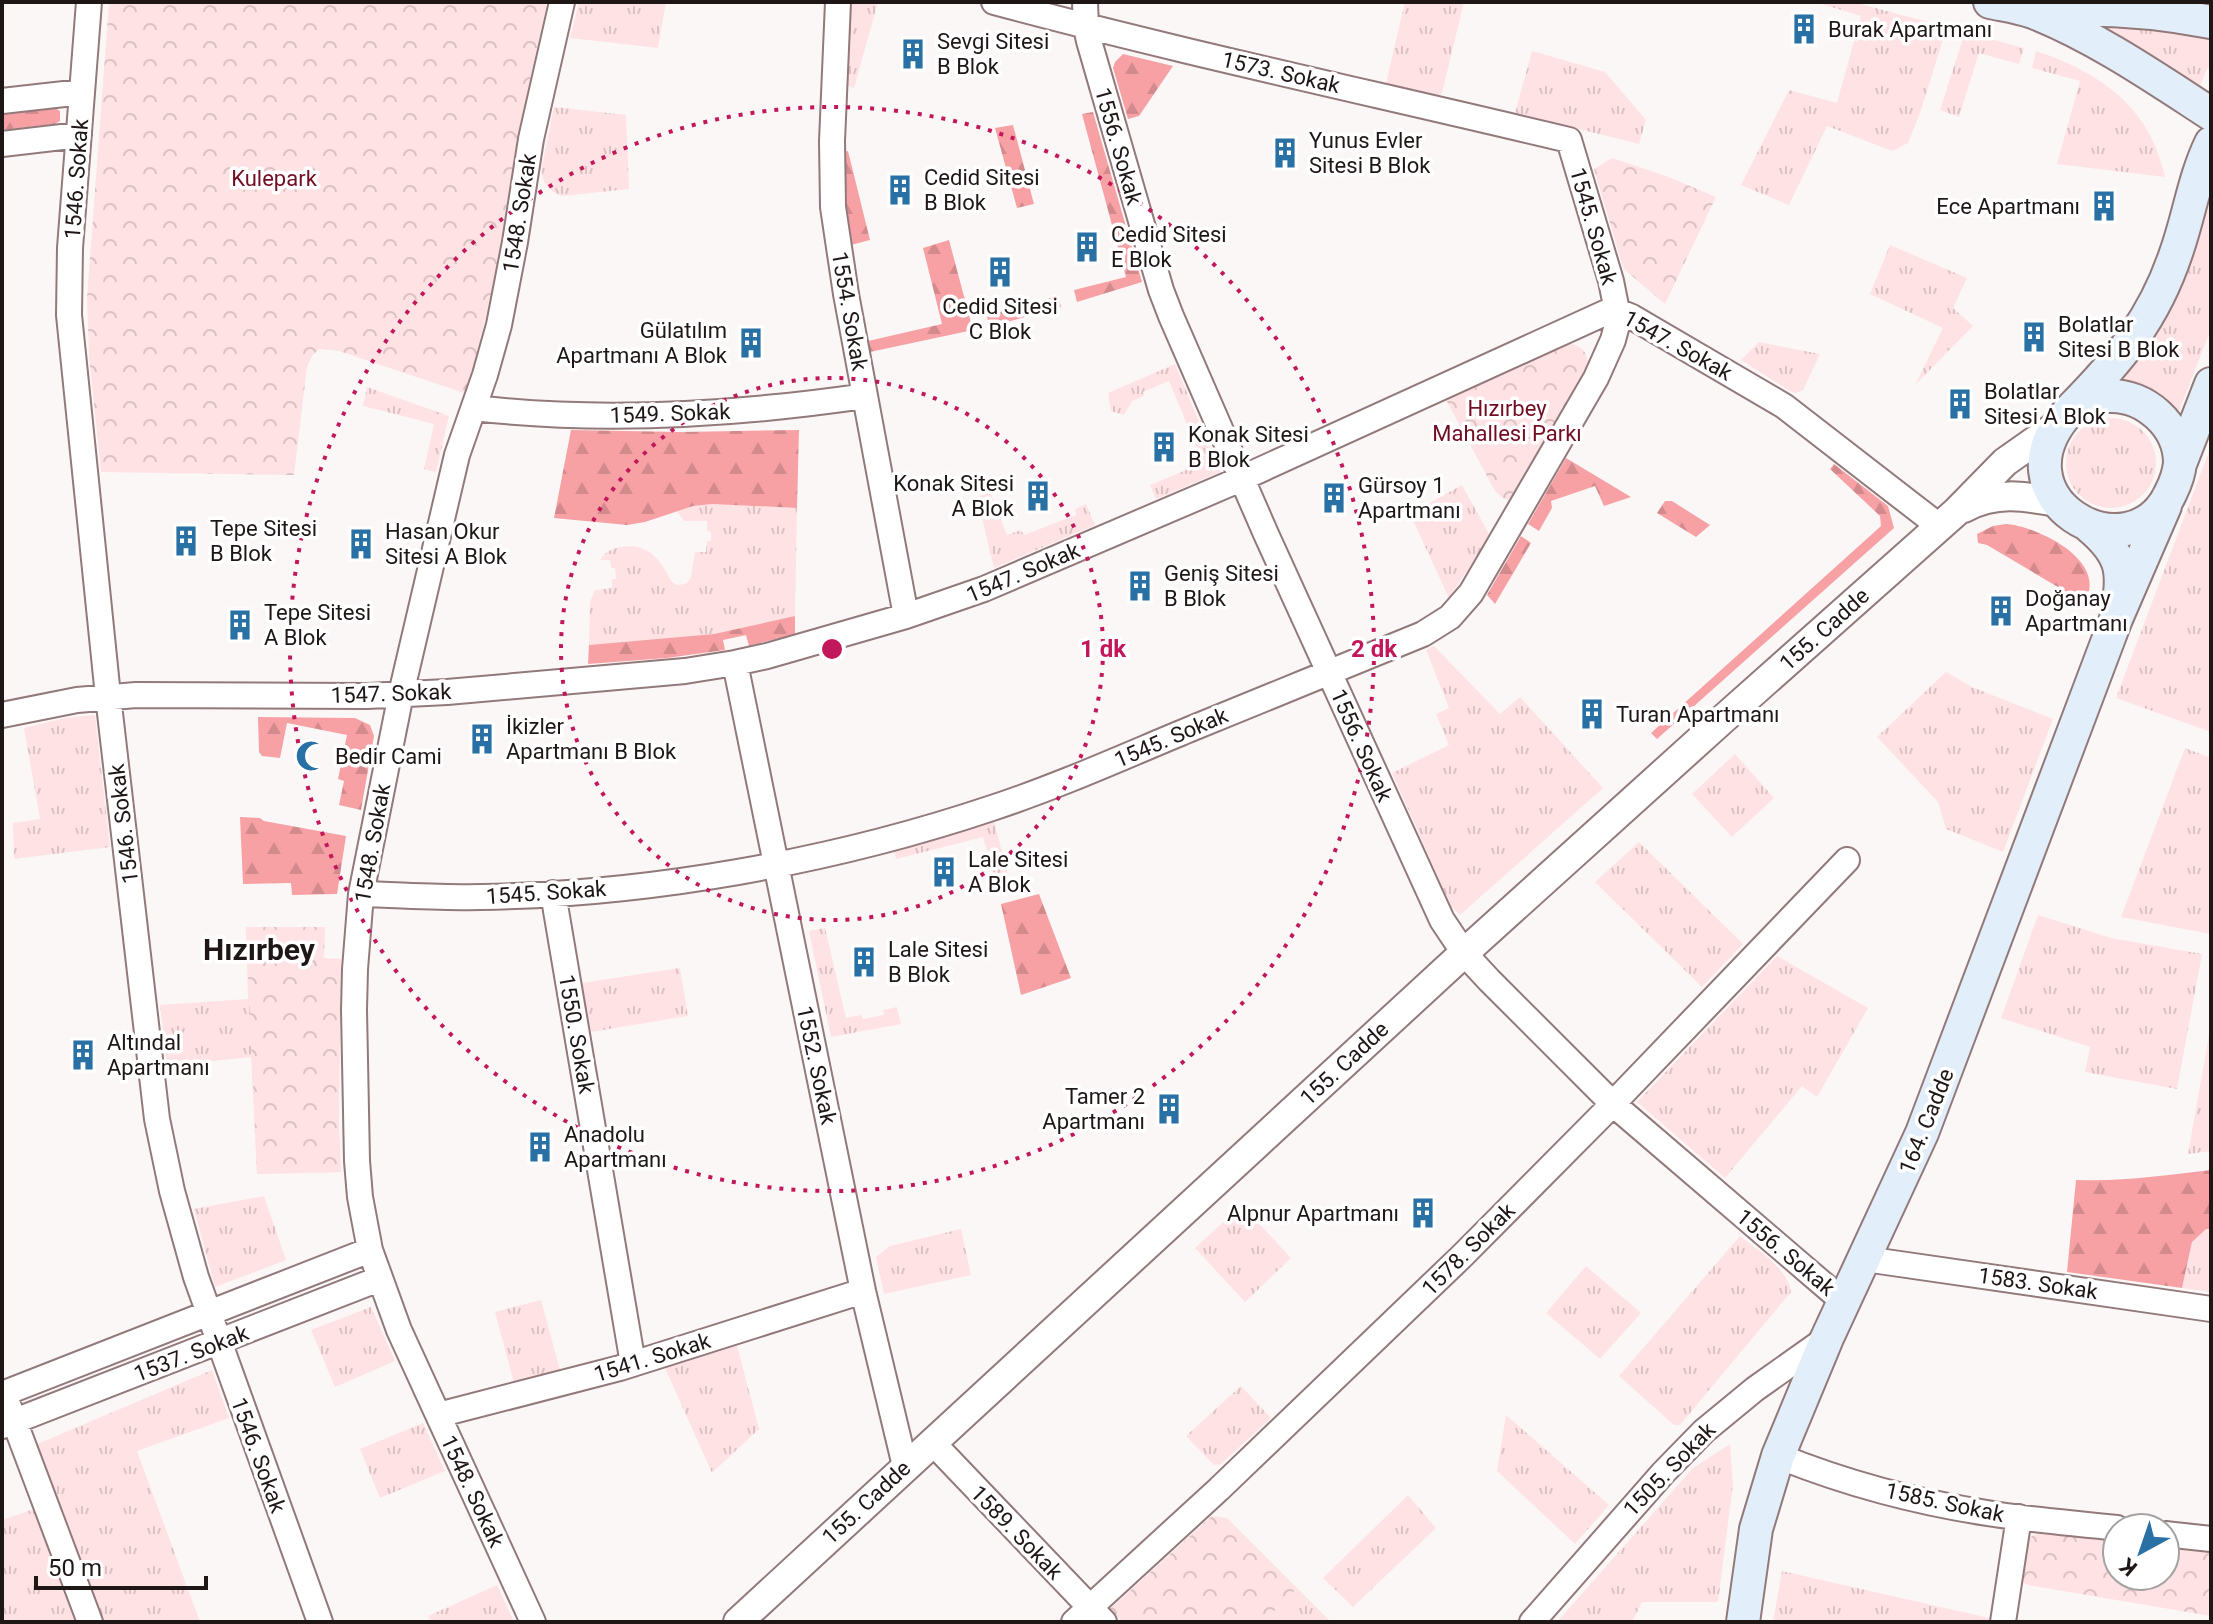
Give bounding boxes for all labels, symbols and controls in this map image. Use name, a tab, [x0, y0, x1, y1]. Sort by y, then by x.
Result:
building icon: Burak Apartmanı	[1787, 12, 1821, 46]
place label: Burak Apartmanı	[1828, 17, 1992, 42]
place label: Sevgi Sitesi B Blok	[937, 29, 1049, 79]
building icon: Sevgi Sitesi B Blok	[896, 37, 930, 71]
street label: 1573. Sokak	[1219, 47, 1343, 98]
street label: 1556. Sokak	[1090, 85, 1147, 208]
street label: 1546. Sokak	[60, 117, 93, 240]
place label: Yunus Evler Sitesi B Blok	[1309, 128, 1431, 178]
building icon: Yunus Evler Sitesi B Blok	[1268, 136, 1302, 170]
street label: 1548. Sokak	[498, 151, 541, 275]
place label: Cedid Sitesi B Blok	[924, 165, 1040, 215]
street label: 1545. Sokak	[1565, 165, 1622, 288]
park label: Kulepark	[231, 166, 318, 191]
building icon: Cedid Sitesi B Blok	[883, 173, 917, 207]
building icon: Ece Apartmanı	[2087, 189, 2121, 223]
place label: Ece Apartmanı	[1936, 194, 2080, 219]
place label: Cedid Sitesi E Blok	[1111, 222, 1227, 272]
building icon: Cedid Sitesi E Blok	[1070, 230, 1104, 264]
street label: 1554. Sokak	[827, 250, 872, 373]
building icon: Cedid Sitesi C Blok	[983, 255, 1017, 289]
place label: Cedid Sitesi C Blok	[942, 294, 1058, 344]
street label: 1547. Sokak	[1619, 305, 1737, 386]
place label: Bolatlar Sitesi B Blok	[2058, 312, 2180, 362]
place label: Gülatılım Apartmanı A Blok	[556, 318, 728, 368]
building icon: Bolatlar Sitesi B Blok	[2017, 320, 2051, 354]
building icon: Gülatılım Apartmanı A Blok	[734, 326, 768, 360]
place label: Bolatlar Sitesi A Blok	[1984, 379, 2107, 429]
building icon: Bolatlar Sitesi A Blok	[1943, 387, 1977, 421]
park label: Hızırbey Mahallesi Parkı	[1432, 396, 1582, 446]
street label: 1549. Sokak	[609, 399, 732, 428]
place label: Konak Sitesi B Blok	[1188, 422, 1309, 472]
building icon: Konak Sitesi B Blok	[1147, 430, 1181, 464]
place label: Konak Sitesi A Blok	[893, 471, 1015, 521]
place label: Gürsoy 1 Apartmanı	[1358, 473, 1461, 523]
building icon: Konak Sitesi A Blok	[1021, 479, 1055, 513]
building icon: Gürsoy 1 Apartmanı	[1317, 481, 1351, 515]
place label: Tepe Sitesi B Blok	[210, 516, 317, 566]
place label: Hasan Okur Sitesi A Blok	[385, 519, 508, 569]
building icon: Tepe Sitesi B Blok	[169, 524, 203, 558]
building icon: Hasan Okur Sitesi A Blok	[344, 527, 378, 561]
street label: 1547. Sokak	[963, 537, 1084, 608]
place label: Geniş Sitesi B Blok	[1164, 561, 1279, 611]
building icon: Geniş Sitesi B Blok	[1123, 569, 1157, 603]
street label: 155. Cadde	[1775, 583, 1874, 676]
place label: Doğanay Apartmanı	[2025, 586, 2128, 636]
building icon: Doğanay Apartmanı	[1984, 594, 2018, 628]
place label: Tepe Sitesi A Blok	[264, 600, 371, 650]
building icon: Tepe Sitesi A Blok	[223, 608, 257, 642]
centre of rings	[818, 635, 846, 663]
text: 1 dk	[1080, 635, 1127, 663]
text: 2 dk	[1351, 635, 1398, 663]
street label: 1547. Sokak	[330, 679, 453, 708]
street label: 1556. Sokak	[1326, 685, 1398, 806]
building icon: Turan Apartmanı	[1575, 697, 1609, 731]
street label: 1545. Sokak	[1111, 702, 1232, 773]
place label: Turan Apartmanı	[1616, 702, 1780, 727]
place label: İkizler Apartmanı B Blok	[506, 714, 677, 764]
building icon: İkizler Apartmanı B Blok	[465, 722, 499, 756]
mosque icon: Bedir Cami	[294, 739, 328, 773]
place label: Bedir Cami	[335, 744, 442, 769]
street label: 1546. Sokak	[104, 762, 143, 885]
street label: 1548. Sokak	[350, 781, 395, 905]
place label: Lale Sitesi A Blok	[968, 847, 1068, 897]
building icon: Lale Sitesi A Blok	[927, 855, 961, 889]
street label: 1545. Sokak	[485, 876, 608, 909]
district label: Hızırbey	[203, 932, 316, 967]
place label: Lale Sitesi B Blok	[888, 937, 988, 987]
building icon: Lale Sitesi B Blok	[847, 945, 881, 979]
street label: 1550. Sokak	[554, 973, 599, 1096]
street label: 1552. Sokak	[792, 1004, 841, 1128]
street label: 155. Cadde	[1295, 1016, 1394, 1110]
place label: Altındal Apartmanı	[107, 1030, 210, 1080]
building icon: Altındal Apartmanı	[66, 1038, 100, 1072]
street label: 164. Cadde	[1894, 1065, 1959, 1177]
place label: Tamer 2 Apartmanı	[1042, 1084, 1145, 1134]
building icon: Tamer 2 Apartmanı	[1152, 1092, 1186, 1126]
place label: Anadolu Apartmanı	[564, 1122, 667, 1172]
building icon: Anadolu Apartmanı	[523, 1130, 557, 1164]
building icon: Alpnur Apartmanı	[1406, 1196, 1440, 1230]
street label: 1578. Sokak	[1417, 1197, 1520, 1301]
place label: Alpnur Apartmanı	[1227, 1201, 1399, 1226]
street label: 1556. Sokak	[1731, 1204, 1841, 1301]
street label: 1583. Sokak	[1976, 1263, 2100, 1304]
street label: 1537. Sokak	[130, 1320, 253, 1387]
street label: 1541. Sokak	[591, 1328, 714, 1387]
street label: 1546. Sokak	[226, 1394, 291, 1517]
street label: 1505. Sokak	[1618, 1417, 1721, 1521]
street label: 1548. Sokak	[436, 1431, 510, 1552]
street label: 155. Cadde	[817, 1455, 916, 1549]
street label: 1585. Sokak	[1883, 1478, 2007, 1527]
street label: 1589. Sokak	[966, 1480, 1068, 1585]
north arrow	[2101, 1512, 2181, 1592]
scale bar	[36, 1540, 206, 1590]
text: K	[2114, 1552, 2142, 1581]
text: 50 m	[48, 1554, 102, 1582]

